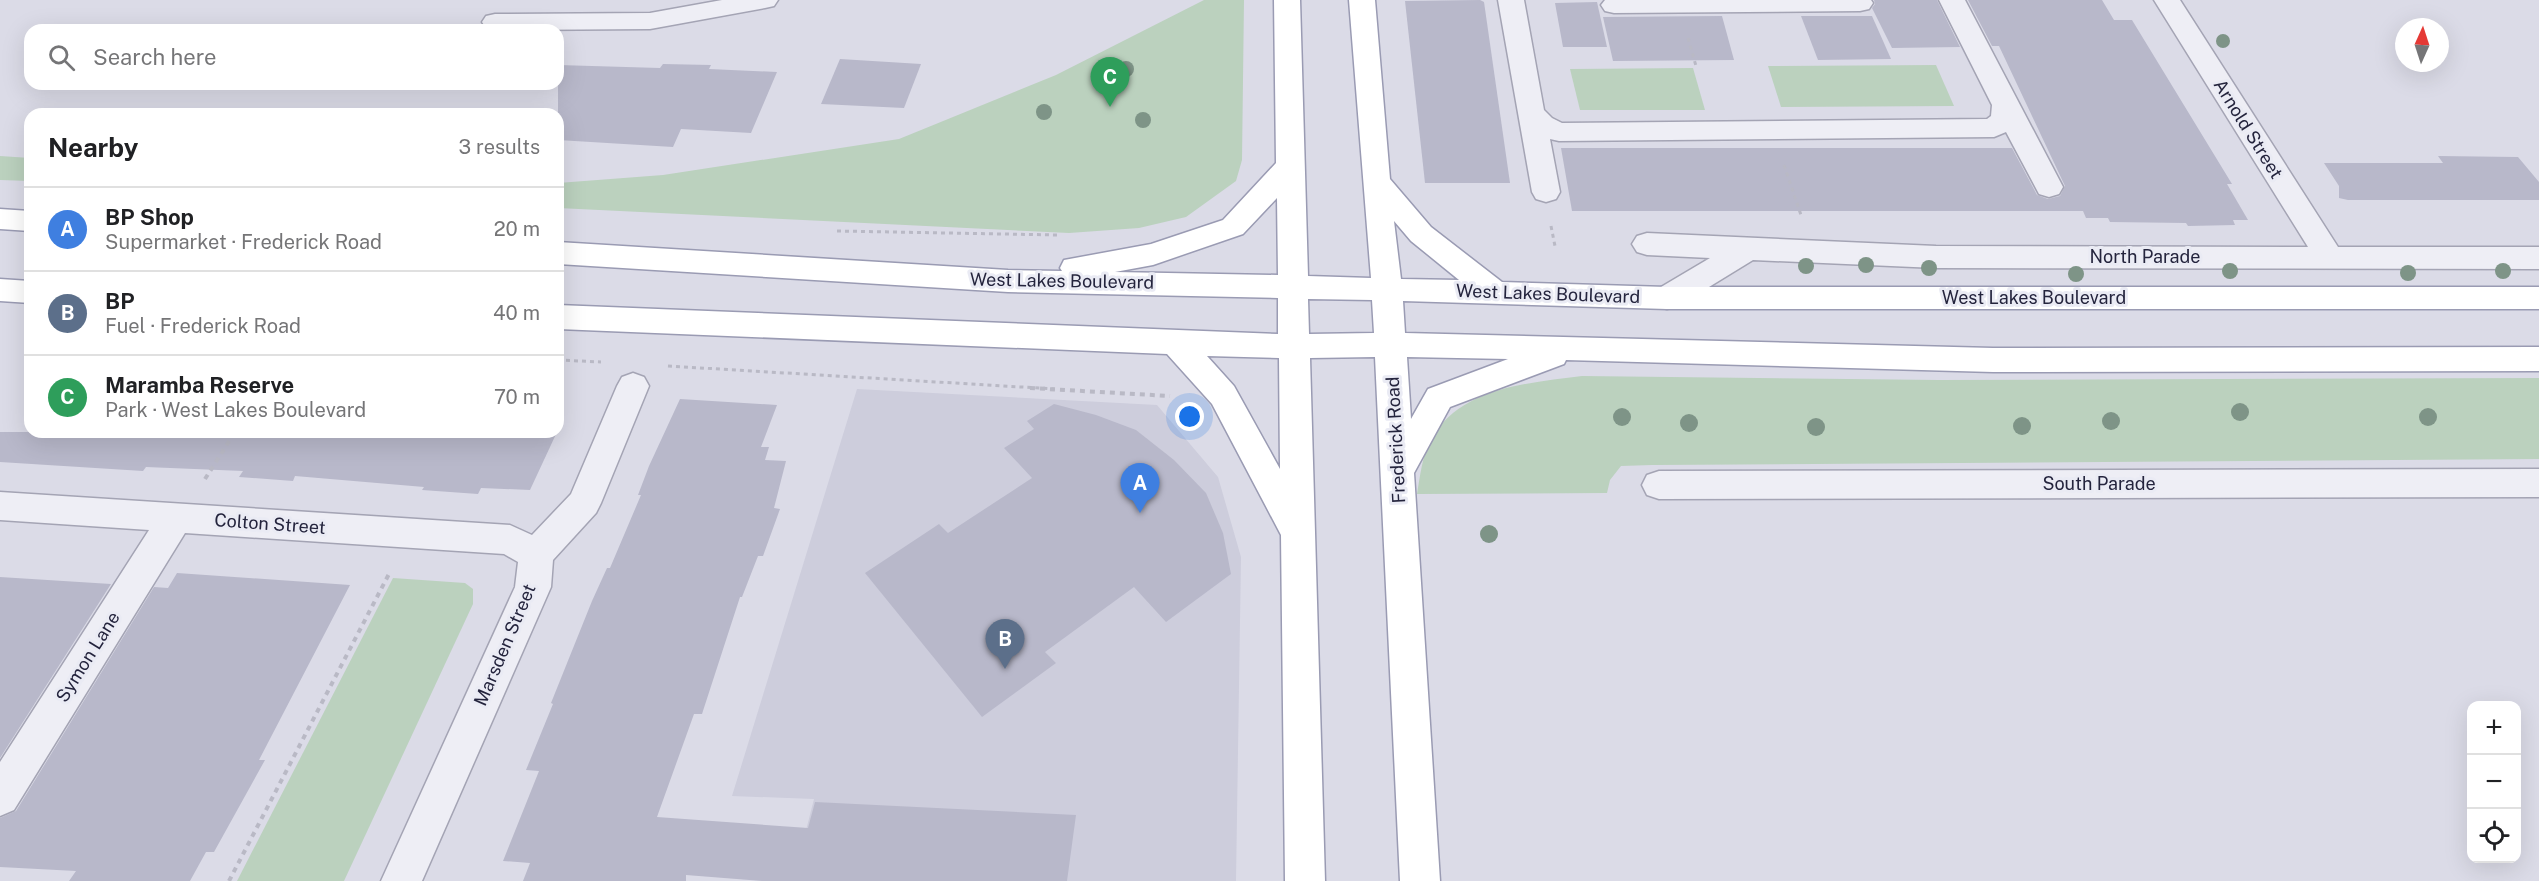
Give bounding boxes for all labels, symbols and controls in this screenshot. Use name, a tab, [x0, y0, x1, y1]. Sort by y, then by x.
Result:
north arrow	[2395, 18, 2449, 72]
search box	[24, 24, 564, 90]
icon: search	[45, 41, 78, 74]
text: Search here	[93, 44, 217, 70]
pin: C	[1090, 57, 1130, 107]
street label: Arnold Street	[2210, 75, 2287, 182]
text: Nearby	[48, 132, 138, 163]
text: 3 results	[459, 135, 540, 159]
text: BP Shop	[105, 204, 194, 230]
text: A	[60, 217, 75, 241]
text: 20 m	[494, 217, 540, 241]
text: Supermarket · Frederick Road	[105, 230, 382, 254]
street label: North Parade	[2090, 246, 2201, 267]
street label: West Lakes Boulevard	[970, 268, 1154, 293]
street label: West Lakes Boulevard	[1456, 280, 1641, 307]
street label: West Lakes Boulevard	[1942, 287, 2126, 308]
text: BP	[105, 288, 135, 314]
text: B	[61, 301, 74, 325]
text: 40 m	[493, 301, 540, 325]
text: Fuel · Frederick Road	[105, 314, 301, 338]
text: Maramba Reserve	[105, 372, 294, 398]
street label: Frederick Road	[1382, 376, 1409, 504]
text: C	[60, 385, 75, 409]
text: 70 m	[494, 385, 540, 409]
text: Park · West Lakes Boulevard	[105, 398, 366, 422]
your location	[1175, 402, 1204, 431]
pin: A	[1120, 464, 1160, 513]
street label: South Parade	[2042, 473, 2156, 494]
street label: Colton Street	[214, 509, 326, 538]
street label: Marsden Street	[469, 581, 540, 709]
street label: Symon Lane	[51, 608, 124, 706]
pin: B	[986, 620, 1024, 669]
map controls	[2467, 701, 2521, 863]
button: +	[2467, 701, 2521, 755]
button: −	[2467, 755, 2521, 809]
button: locate	[2467, 809, 2521, 863]

